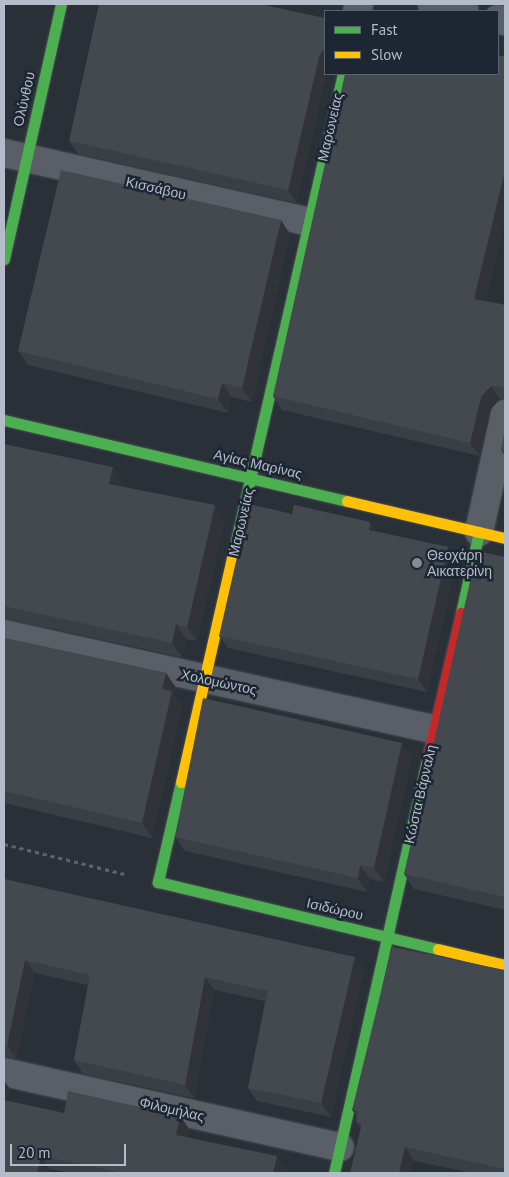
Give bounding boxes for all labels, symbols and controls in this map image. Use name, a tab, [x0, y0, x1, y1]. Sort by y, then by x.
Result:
legend	[324, 10, 499, 75]
text: Fast	[371, 20, 398, 39]
text: Slow	[371, 45, 402, 64]
street label: Ολύνθου	[10, 70, 38, 128]
street label: Μαρωνείας	[314, 91, 346, 163]
street label: Κισσάβου	[124, 173, 188, 203]
street label: Αγίας Μαρίνας	[212, 446, 304, 482]
street label: Μαρωνείας	[225, 486, 257, 558]
place label: Θεοχάρη Αικατερίνη	[427, 547, 492, 580]
marker: Θεοχάρη Αικατερίνη	[411, 557, 423, 569]
street label: Χολομώντος	[180, 666, 258, 698]
street label: Κώστα Βάρναλη	[400, 743, 440, 845]
street label: Ισιδώρου	[305, 894, 365, 924]
street label: Φιλομήλας	[138, 1093, 206, 1125]
scale bar	[12, 1134, 129, 1166]
text: 20 m	[18, 1143, 51, 1162]

